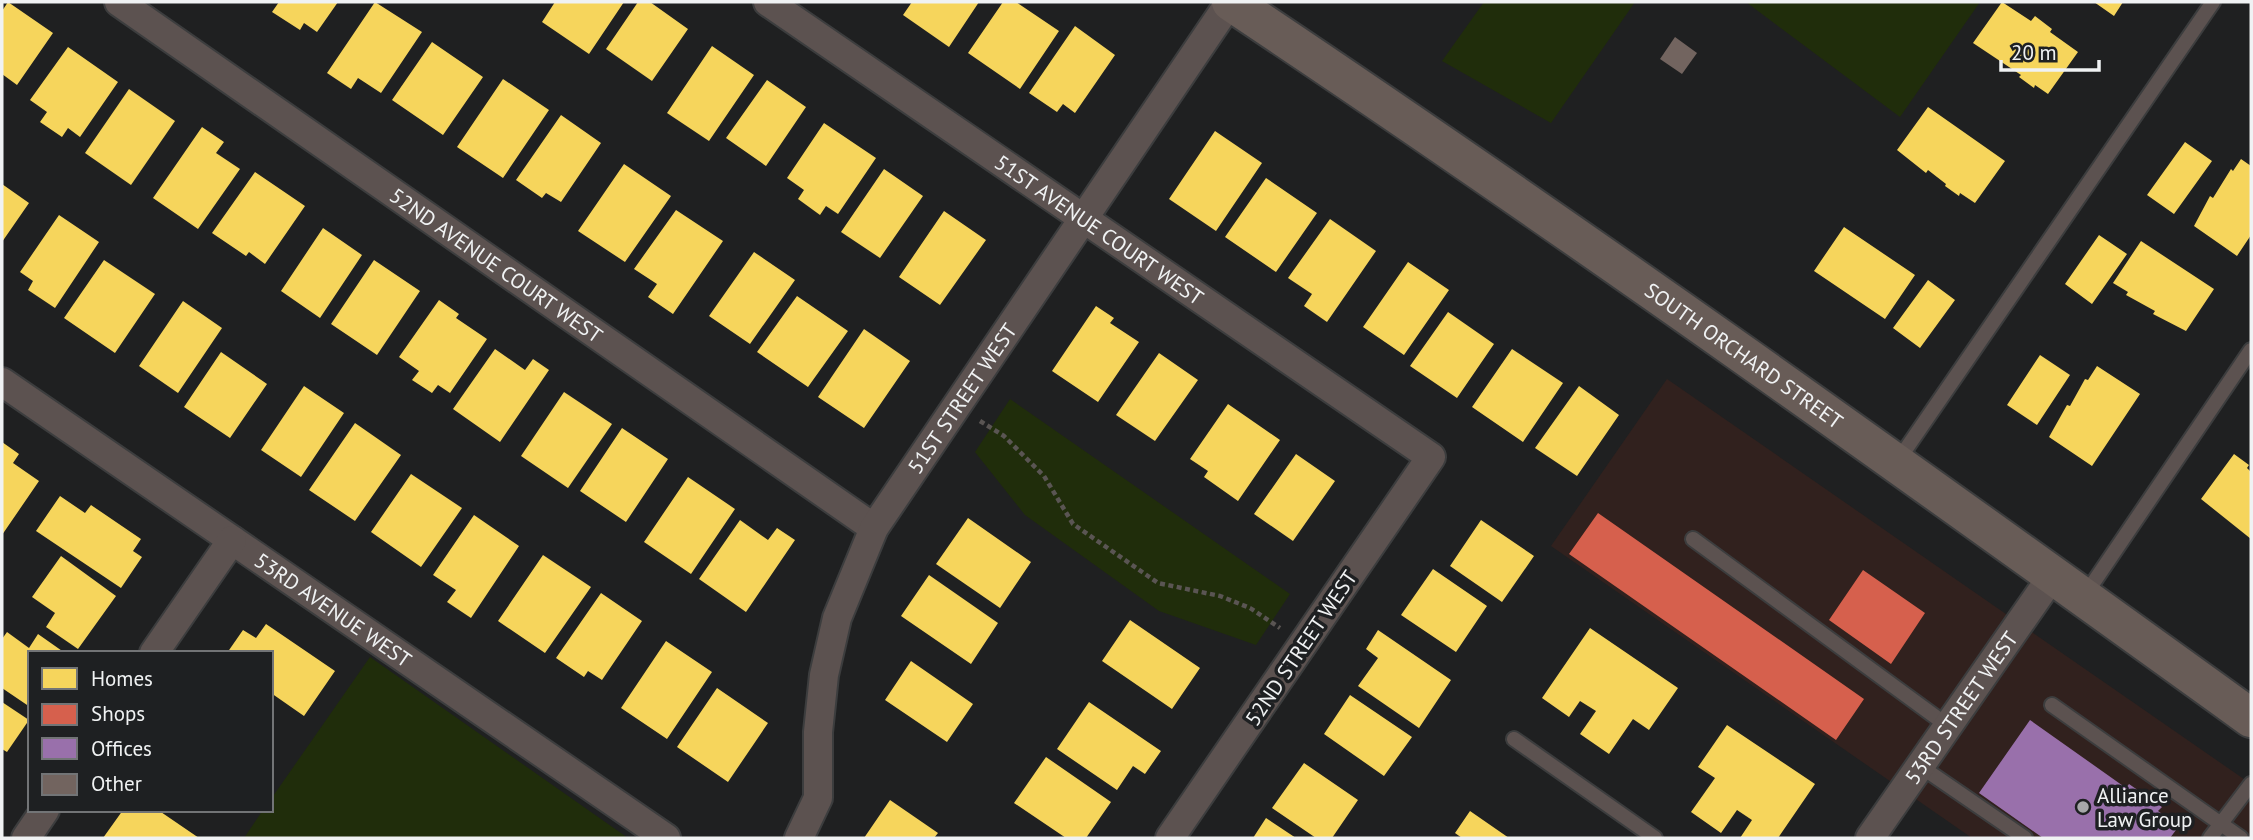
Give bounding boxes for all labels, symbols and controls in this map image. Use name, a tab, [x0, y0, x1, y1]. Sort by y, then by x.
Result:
scale bar	[2001, 28, 2099, 72]
text: 20 m	[2011, 39, 2057, 66]
street label: 51ST AVENUE COURT WEST	[990, 148, 1209, 311]
street label: 52ND AVENUE COURT WEST	[385, 181, 608, 349]
street label: SOUTH ORCHARD STREET	[1640, 276, 1849, 435]
street label: 51ST STREET WEST	[901, 318, 1022, 479]
street label: 53RD AVENUE WEST	[250, 546, 417, 673]
street label: 52ND STREET WEST	[1239, 565, 1363, 731]
street label: 53RD STREET WEST	[1898, 626, 2024, 789]
legend	[28, 651, 273, 812]
text: Homes	[91, 665, 153, 692]
text: Shops	[91, 700, 145, 727]
text: Offices	[91, 735, 152, 762]
text: Other	[91, 770, 142, 797]
place label: Alliance Law Group	[2097, 782, 2192, 833]
marker: Alliance Law Group	[2075, 799, 2091, 815]

